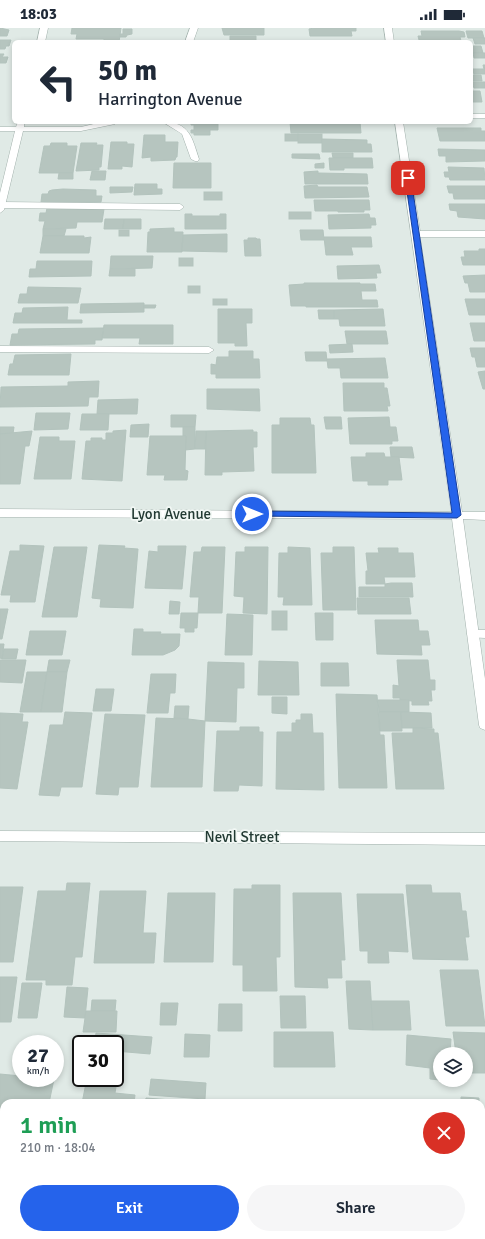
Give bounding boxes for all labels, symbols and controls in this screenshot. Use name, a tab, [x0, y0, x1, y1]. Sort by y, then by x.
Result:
text: 18:03	[20, 5, 57, 23]
text: 50 m	[98, 54, 157, 88]
icon: left	[32, 56, 84, 108]
text: Harrington Avenue	[98, 88, 243, 110]
pin	[391, 161, 425, 195]
icon: arrive	[397, 167, 419, 189]
position arrow	[231, 493, 273, 535]
street label: Lyon Avenue	[131, 505, 211, 523]
street label: Nevil Street	[204, 828, 280, 846]
speed limit sign: 30	[72, 1035, 124, 1087]
text: 27	[27, 1043, 49, 1068]
map controls	[433, 1047, 473, 1087]
button: layers	[433, 1047, 473, 1087]
text: km/h	[27, 1065, 49, 1077]
text: 1 min	[20, 1110, 77, 1140]
button: close	[423, 1112, 465, 1154]
text: 210 m · 18:04	[20, 1140, 96, 1156]
button: Exit	[20, 1185, 239, 1231]
button: Share	[247, 1185, 465, 1231]

